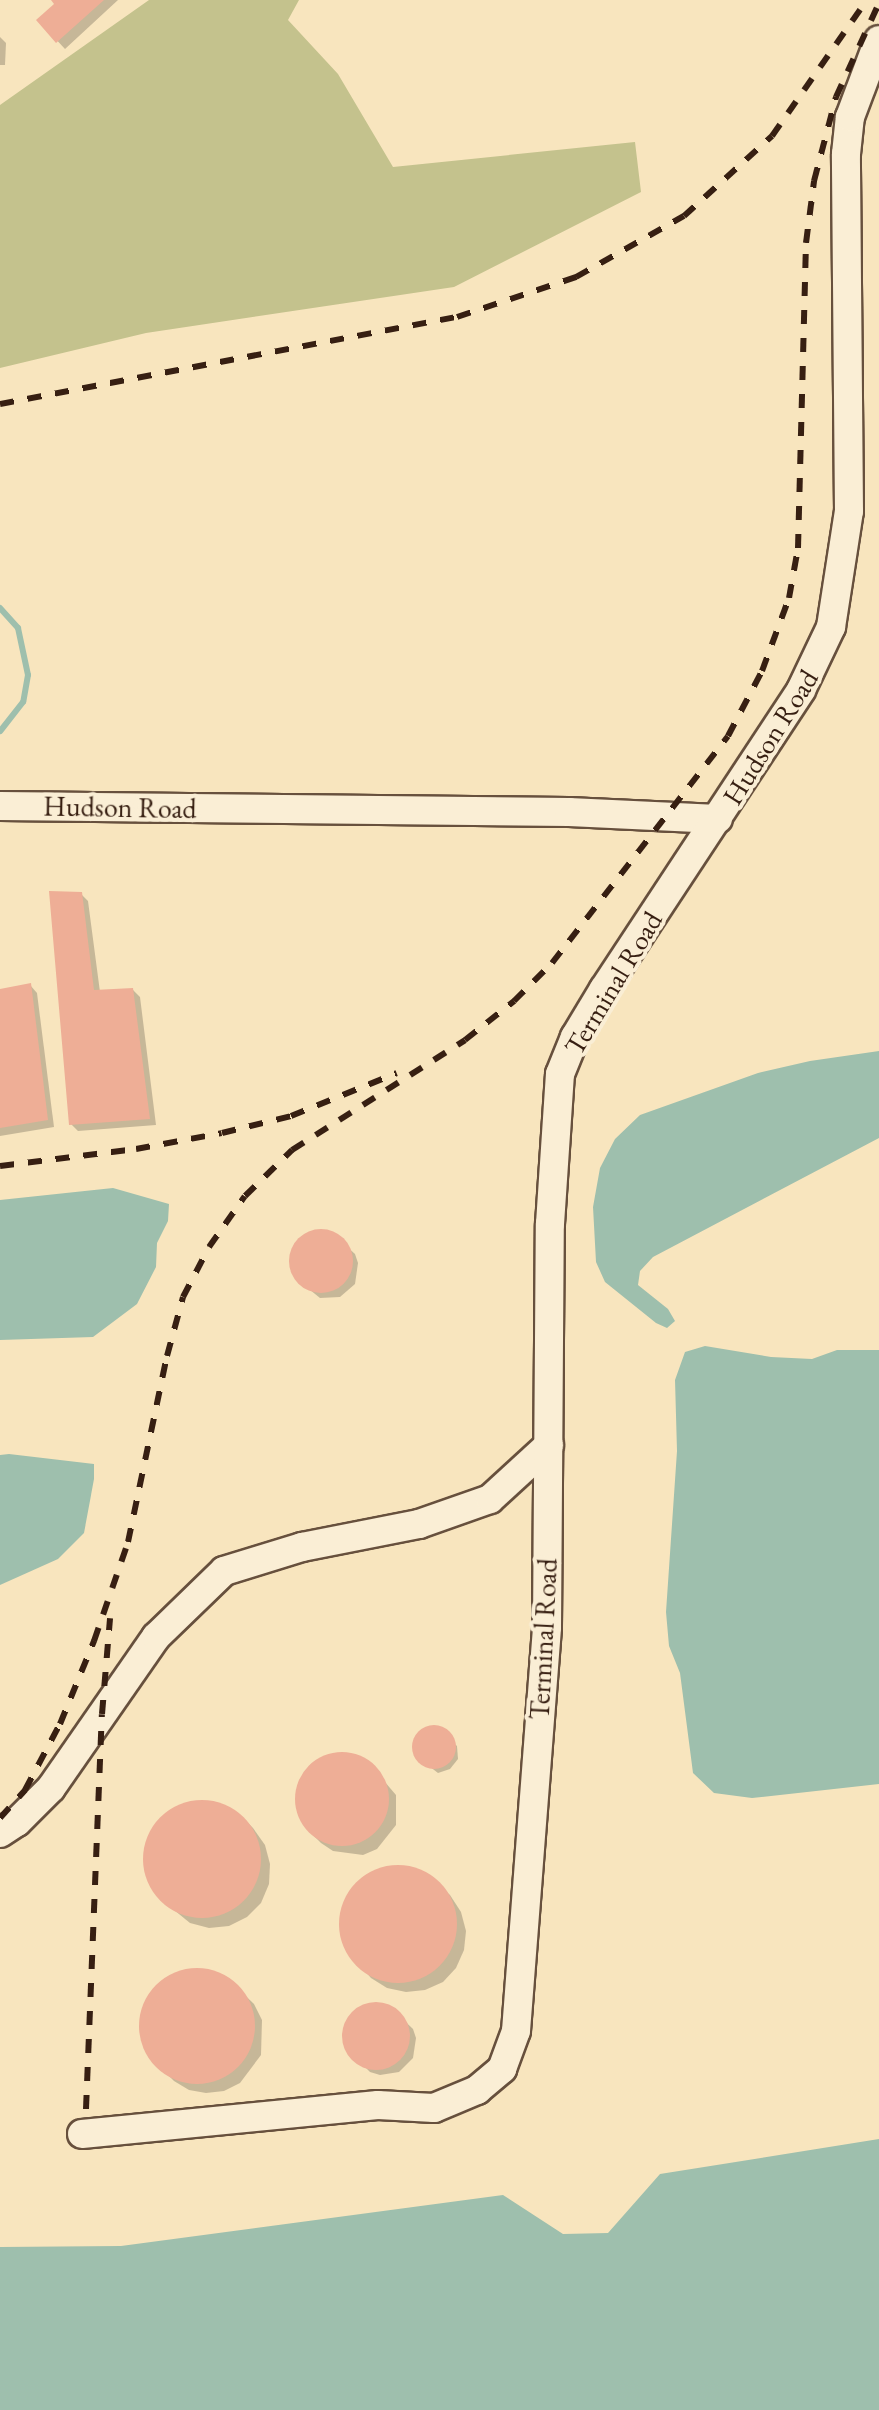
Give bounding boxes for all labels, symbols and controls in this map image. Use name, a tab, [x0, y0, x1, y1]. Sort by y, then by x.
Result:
street label: Hudson Road	[715, 663, 825, 811]
street label: Hudson Road	[43, 789, 197, 825]
street label: Terminal Road	[557, 905, 669, 1061]
street label: Terminal Road	[522, 1557, 564, 1721]

